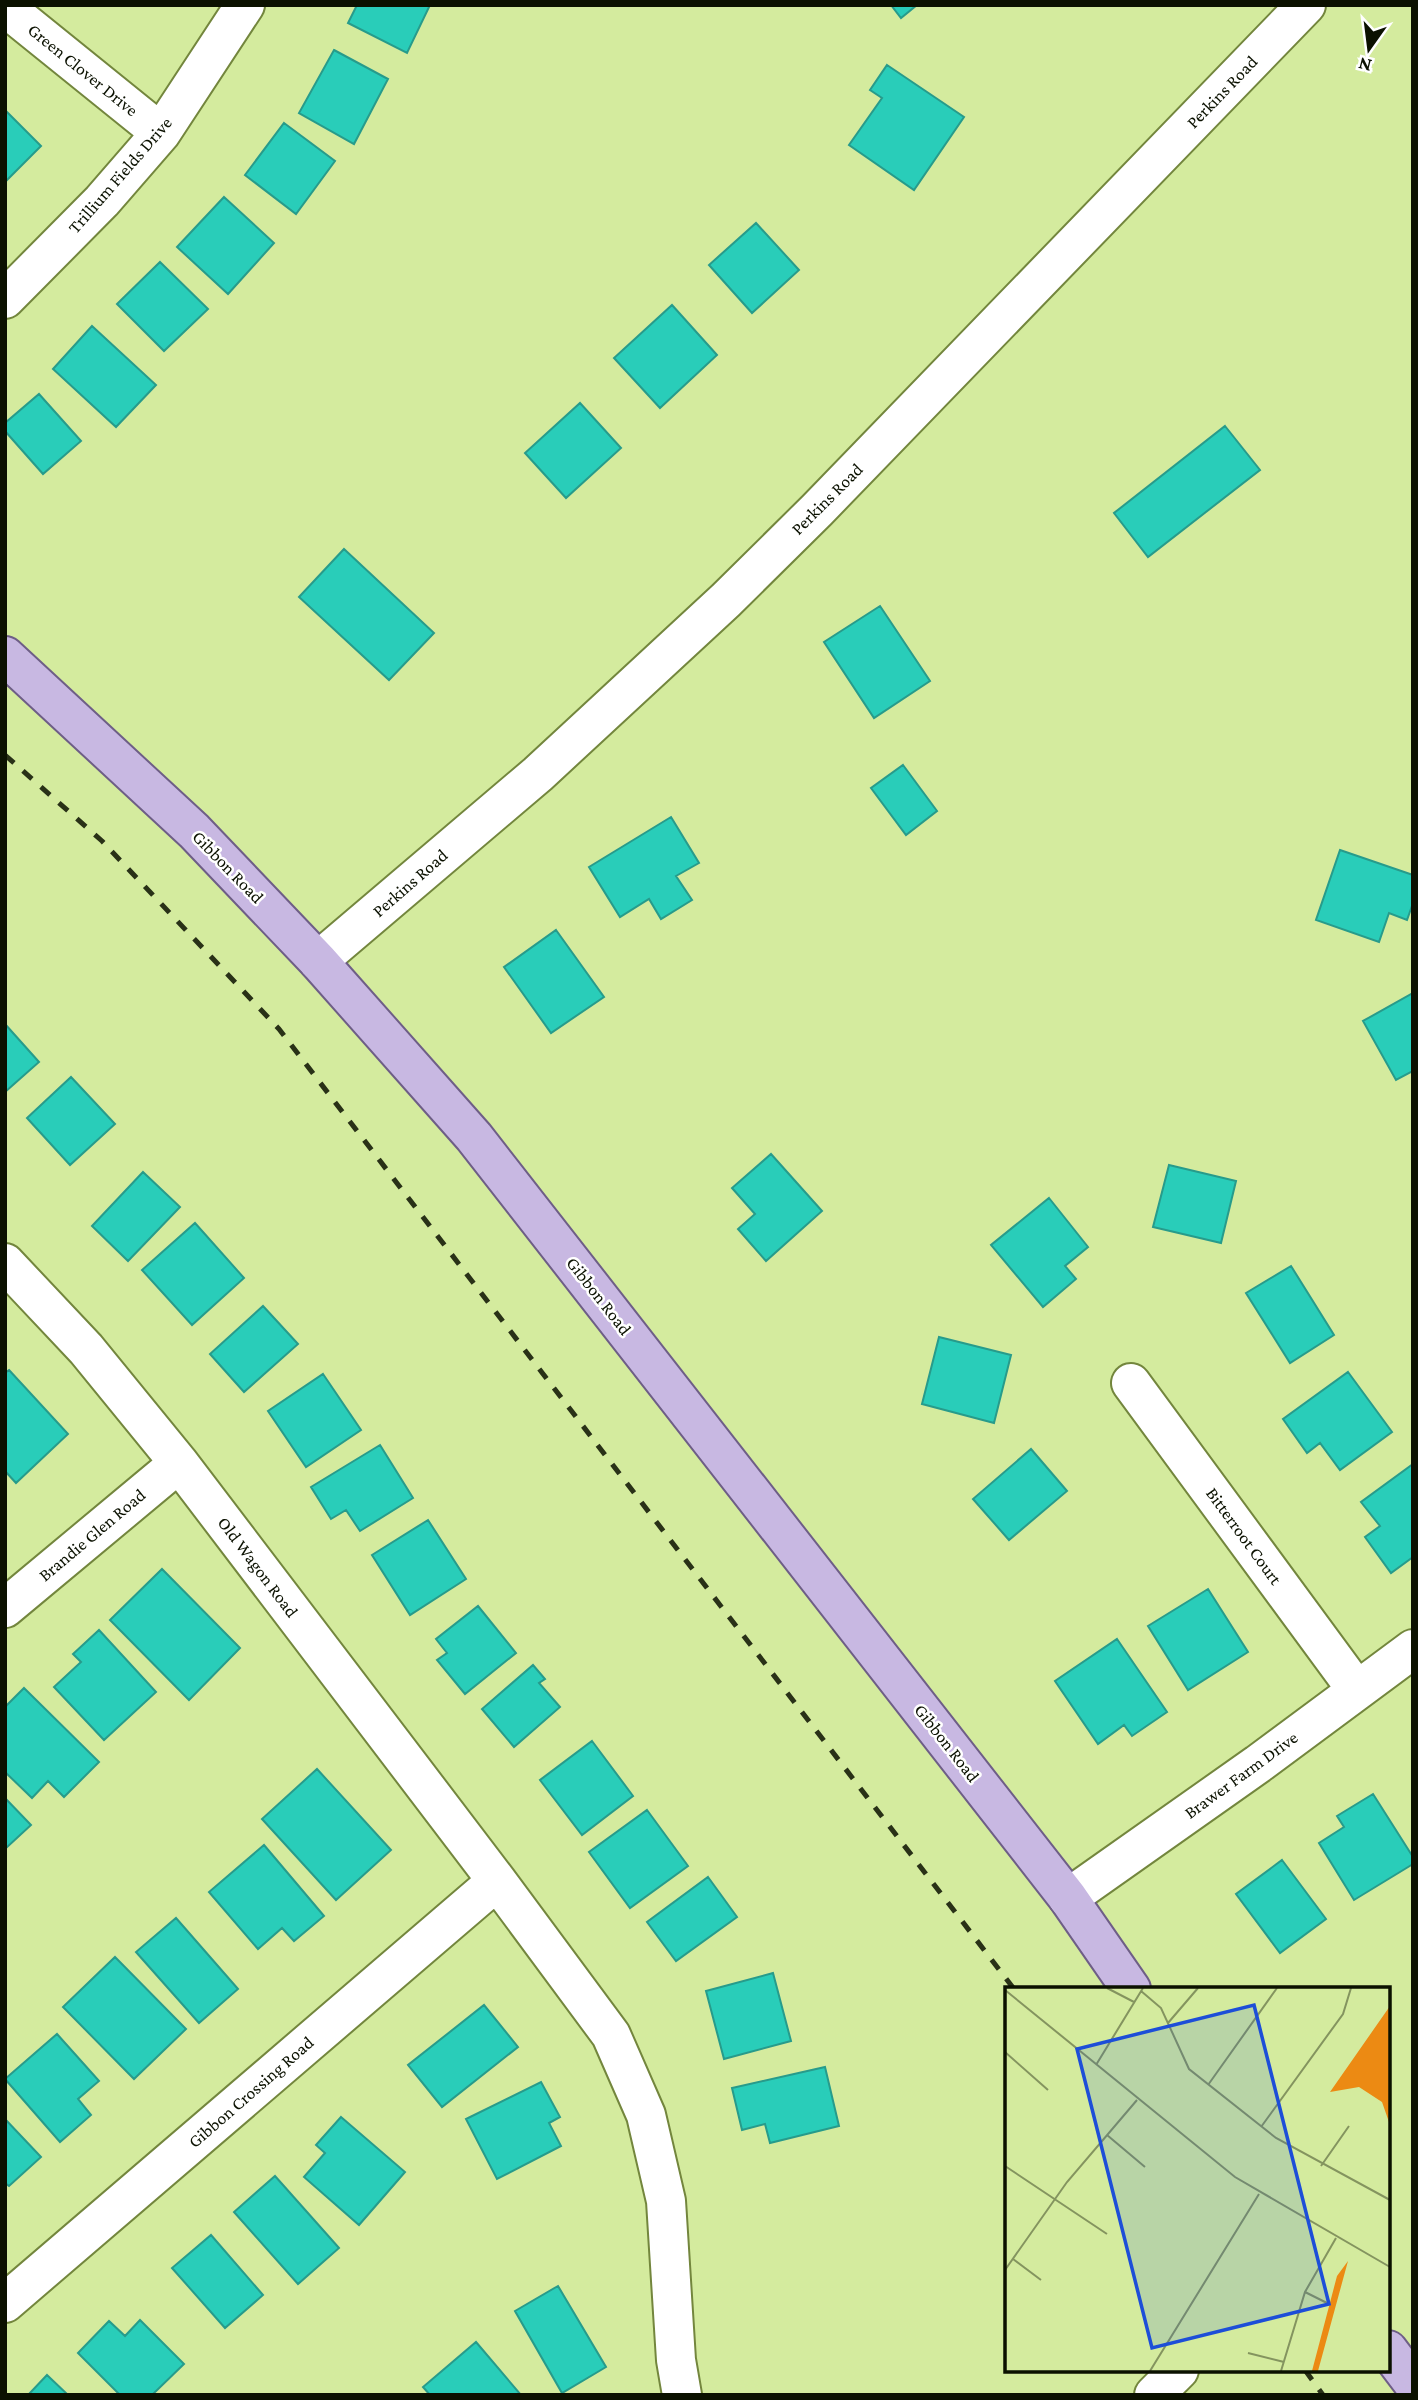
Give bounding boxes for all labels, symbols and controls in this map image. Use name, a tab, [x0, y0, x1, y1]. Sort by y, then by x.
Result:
north arrow	[1334, 14, 1404, 84]
street label: Green Clover Drive	[24, 20, 142, 120]
street label: Perkins Road	[1183, 51, 1262, 132]
text: N	[1356, 53, 1374, 77]
street label: Trillium Fields Drive	[64, 113, 176, 237]
street label: Perkins Road	[787, 459, 867, 539]
street label: Gibbon Road	[188, 827, 268, 908]
street label: Perkins Road	[368, 845, 452, 921]
street label: Gibbon Road	[562, 1253, 636, 1339]
street label: Brandie Glen Road	[35, 1484, 150, 1585]
street label: Bitterroot Court	[1202, 1484, 1287, 1589]
street label: Old Wagon Road	[214, 1513, 303, 1622]
street label: Gibbon Road	[910, 1700, 984, 1786]
street label: Brawer Farm Drive	[1180, 1727, 1302, 1823]
inset map	[1005, 1987, 1390, 2372]
street label: Gibbon Crossing Road	[184, 2032, 318, 2152]

